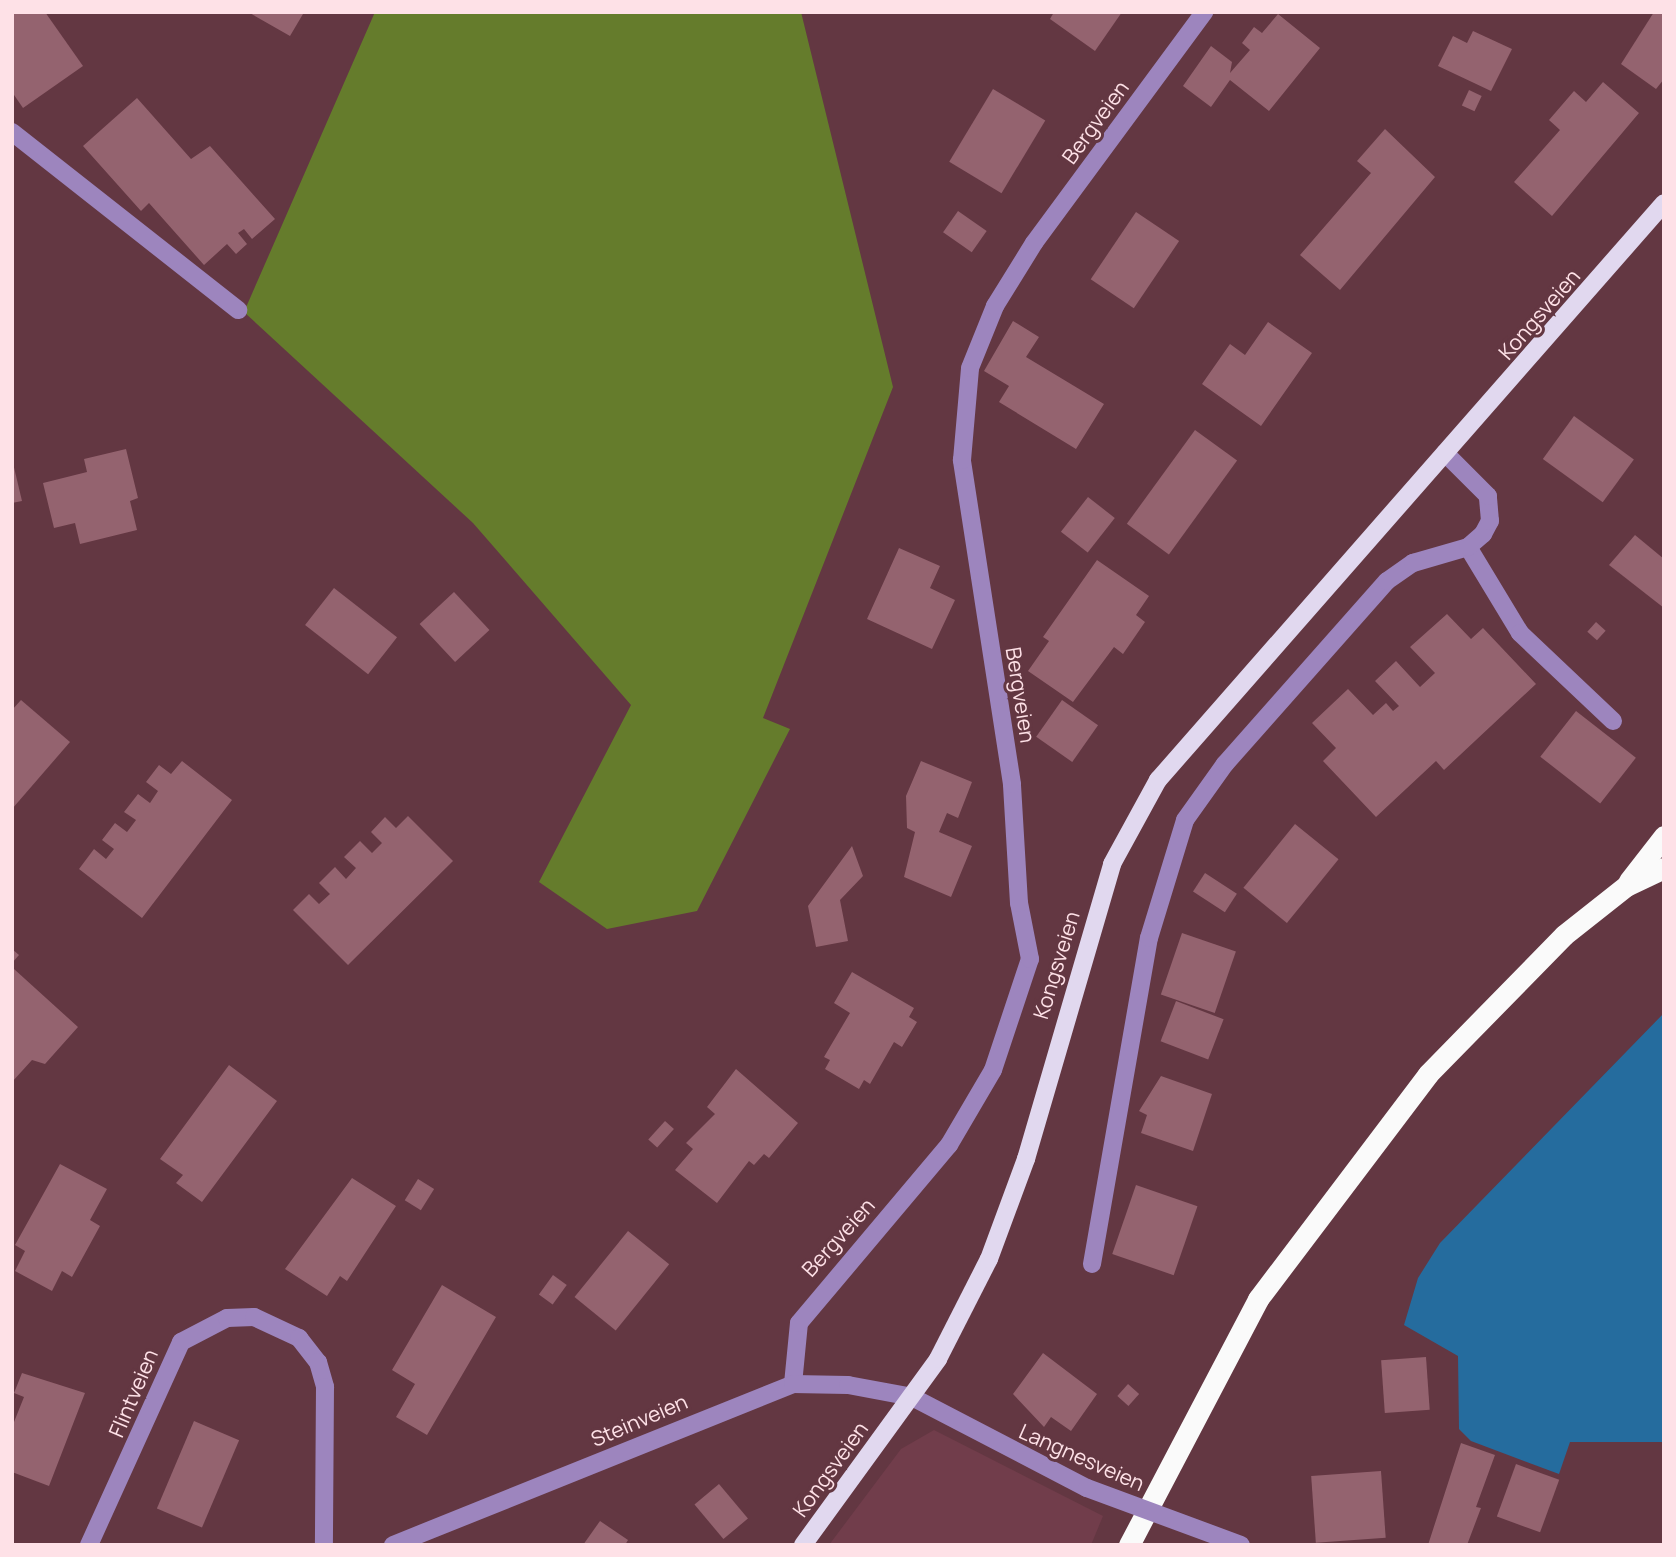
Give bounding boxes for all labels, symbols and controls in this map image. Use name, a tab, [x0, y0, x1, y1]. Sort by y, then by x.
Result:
street label: Bergveien	[1056, 76, 1134, 168]
street label: Kongsveien	[1493, 264, 1585, 364]
street label: Bergveien	[1001, 645, 1041, 745]
street label: Kongsveien	[1028, 908, 1084, 1022]
street label: Bergveien	[796, 1193, 880, 1281]
street label: Flintveien	[103, 1345, 163, 1441]
street label: Steinveien	[587, 1388, 691, 1452]
street label: Kongsveien	[787, 1417, 873, 1521]
street label: Langnesveien	[1015, 1418, 1149, 1496]

